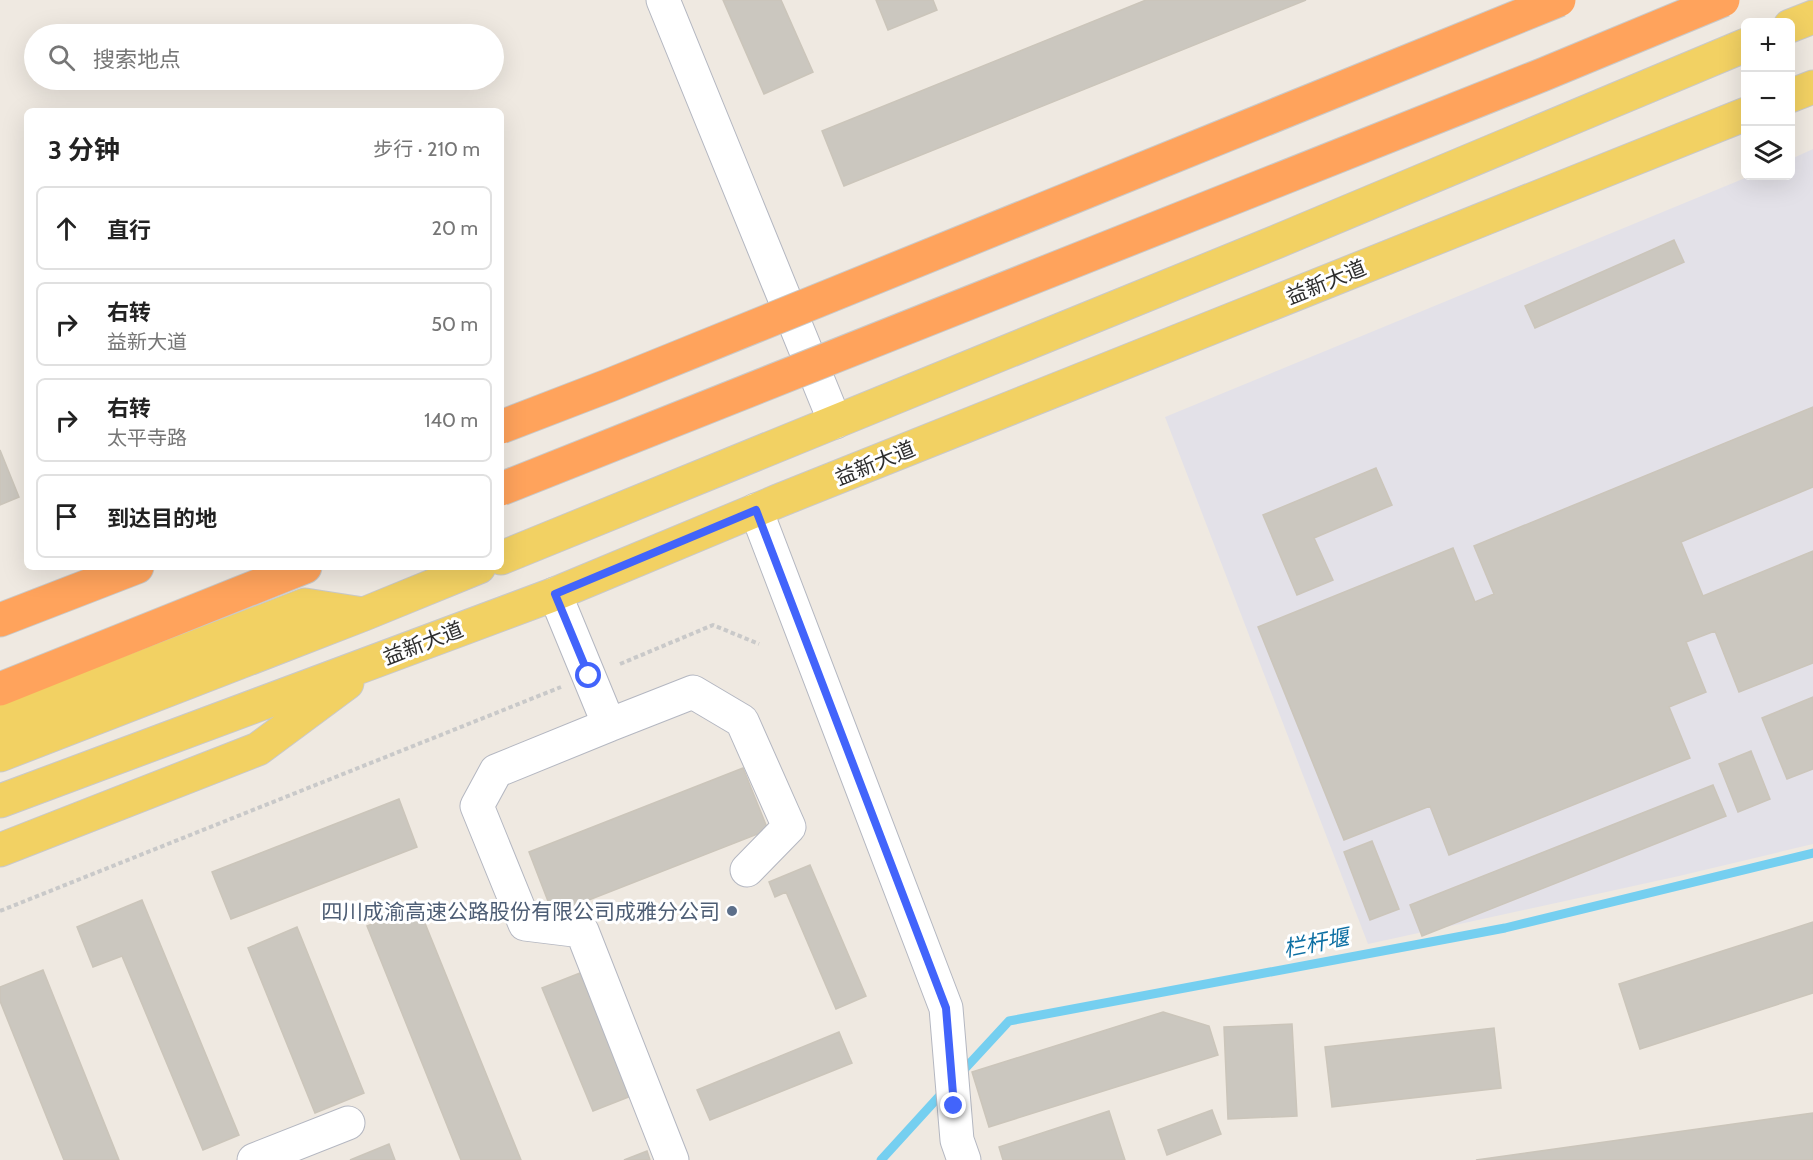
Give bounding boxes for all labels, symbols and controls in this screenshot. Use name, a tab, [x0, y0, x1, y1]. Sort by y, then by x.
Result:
map controls	[1741, 18, 1795, 180]
button: +	[1741, 18, 1795, 72]
search box	[24, 24, 504, 90]
icon: search	[45, 41, 78, 74]
text: 搜索地点	[93, 46, 181, 73]
button: −	[1741, 72, 1795, 126]
button: layers	[1741, 126, 1795, 180]
text: 3 分钟	[48, 134, 120, 166]
text: 步行 · 210 m	[373, 137, 480, 161]
icon: ahead	[50, 212, 83, 245]
text: 20 m	[432, 216, 478, 240]
text: 直行	[107, 217, 151, 244]
street label: 益新大道	[1282, 255, 1370, 309]
text: 右转	[107, 299, 151, 326]
icon: right	[50, 308, 83, 341]
text: 50 m	[431, 312, 478, 336]
text: 益新大道	[107, 330, 187, 354]
text: 右转	[107, 395, 151, 422]
icon: right	[50, 404, 83, 437]
text: 140 m	[424, 408, 478, 432]
text: 太平寺路	[107, 426, 187, 450]
street label: 益新大道	[831, 436, 919, 490]
icon: arrive	[50, 500, 83, 533]
text: 到达目的地	[107, 505, 217, 532]
street label: 益新大道	[379, 616, 467, 670]
route start	[575, 662, 601, 688]
place label: 四川成渝高速公路股份有限公司成雅分公司	[321, 899, 720, 924]
marker: 四川成渝高速公路股份有限公司成雅分公司	[725, 904, 739, 918]
water label: 栏杆堰	[1281, 923, 1355, 963]
route end	[940, 1092, 966, 1118]

